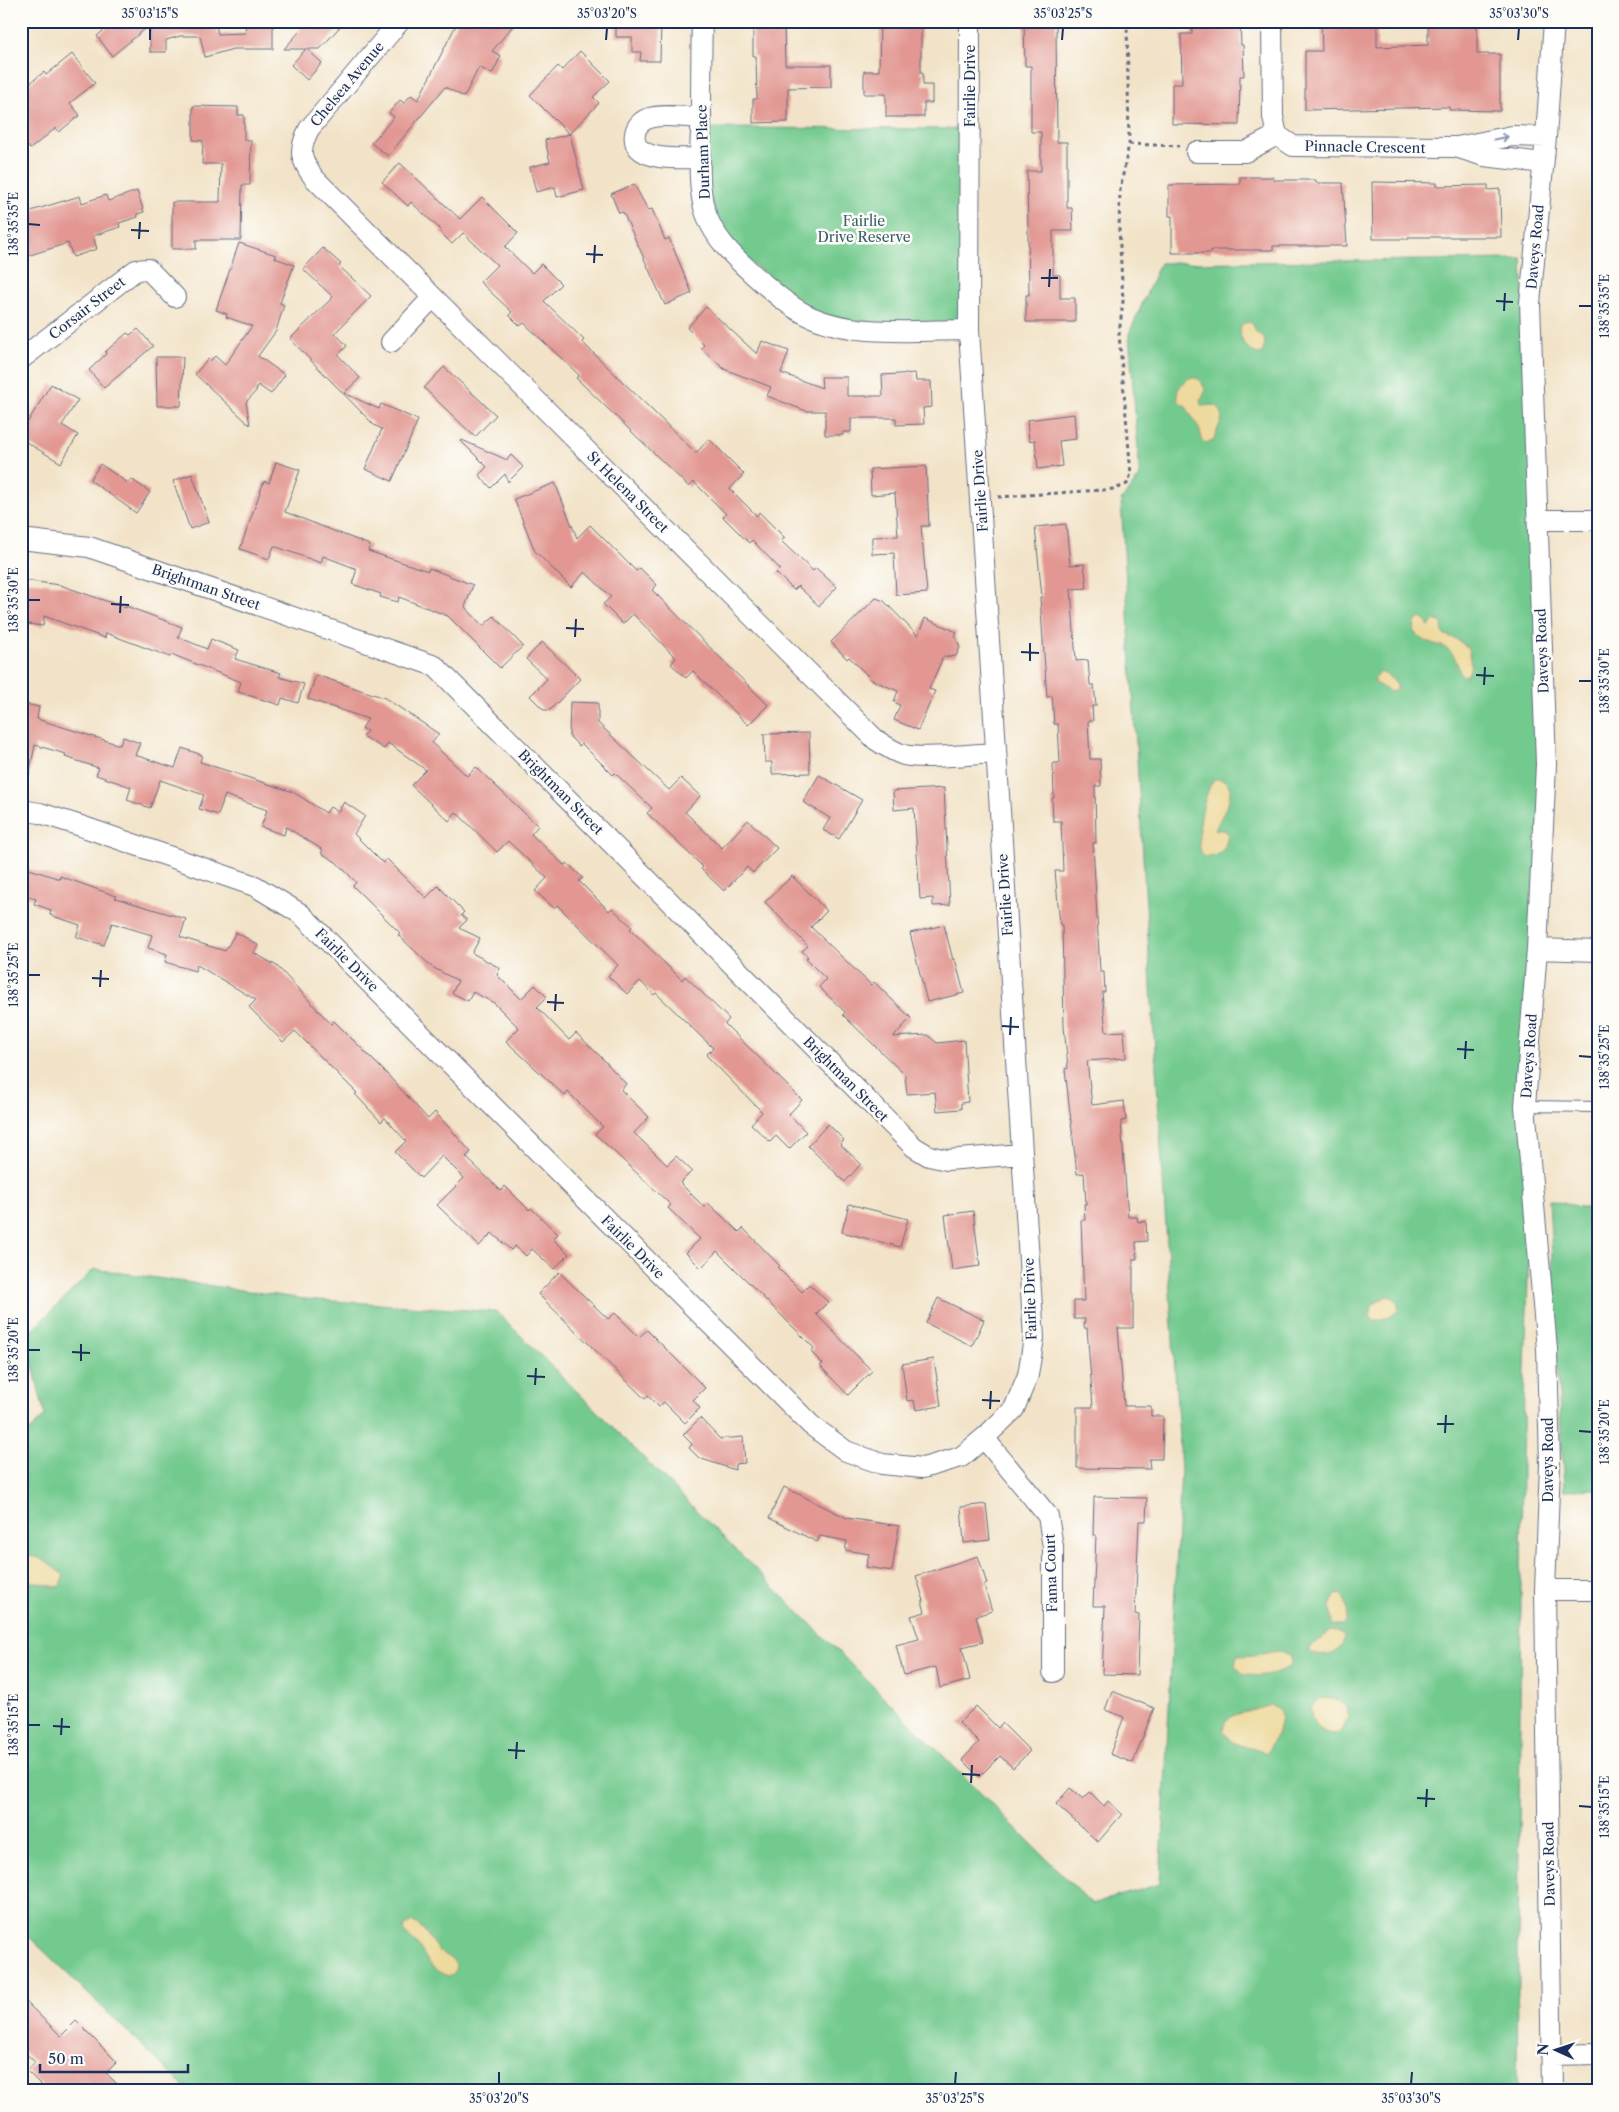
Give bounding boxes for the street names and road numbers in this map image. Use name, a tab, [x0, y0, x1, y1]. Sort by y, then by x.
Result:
street label: Chelsea Avenue	[306, 38, 388, 130]
street label: Fairlie Drive	[961, 45, 979, 127]
street label: Durham Place	[692, 104, 714, 200]
street label: Pinnacle Crescent	[1304, 137, 1426, 157]
street label: Daveys Road	[1522, 203, 1548, 290]
street label: Corsair Street	[45, 273, 129, 343]
street label: St Helena Street	[583, 447, 673, 537]
street label: Fairlie Drive	[968, 449, 992, 533]
street label: Brightman Street	[149, 560, 263, 614]
street label: Daveys Road	[1532, 608, 1552, 694]
street label: Brightman Street	[514, 745, 608, 839]
street label: Fairlie Drive	[993, 853, 1017, 937]
street label: Fairlie Drive	[311, 924, 383, 996]
street label: Daveys Road	[1517, 1012, 1541, 1099]
street label: Brightman Street	[799, 1032, 893, 1126]
street label: Fairlie Drive	[597, 1211, 669, 1283]
street label: Fairlie Drive	[1020, 1257, 1040, 1341]
street label: Daveys Road	[1539, 1417, 1557, 1503]
street label: Fama Court	[1041, 1533, 1061, 1613]
street label: Daveys Road	[1539, 1821, 1559, 1907]

